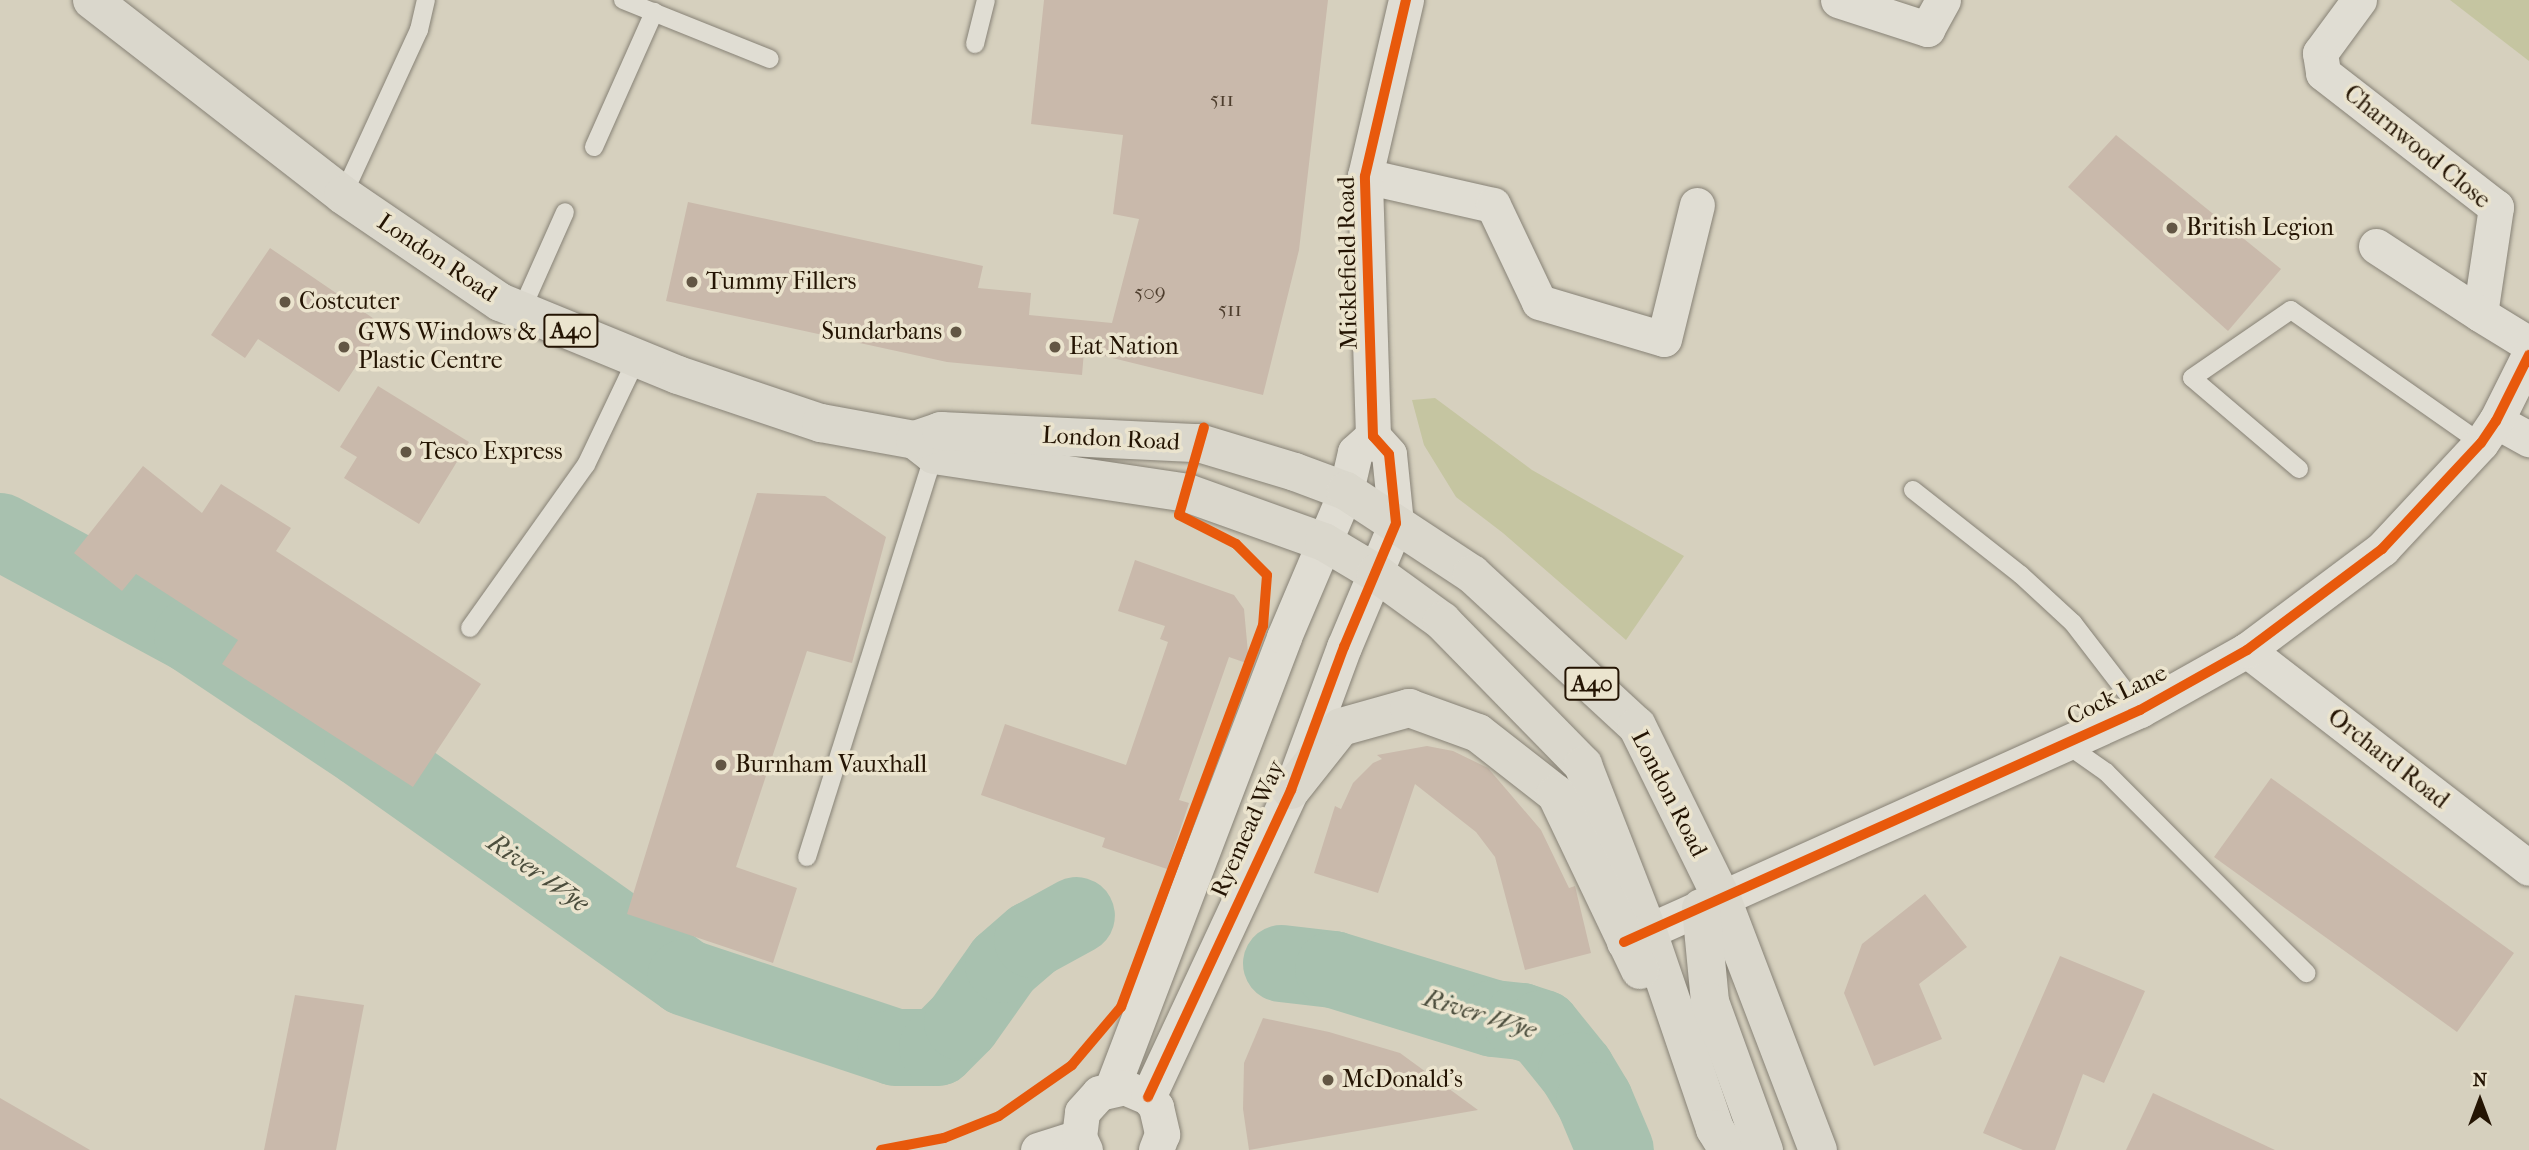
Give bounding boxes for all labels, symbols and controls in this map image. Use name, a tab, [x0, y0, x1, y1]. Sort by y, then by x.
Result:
street label: Charnwood Close	[2338, 79, 2496, 215]
house number: 511	[1210, 86, 1234, 112]
street label: Micklefield Road	[1332, 176, 1364, 350]
street label: London Road	[372, 207, 502, 309]
place label: British Legion	[2186, 214, 2334, 242]
marker: British Legion	[2164, 220, 2180, 236]
place label: Tummy Fillers	[706, 268, 856, 296]
marker: Tummy Fillers	[684, 274, 700, 290]
house number: 509	[1134, 279, 1166, 305]
place label: Costcuter	[299, 288, 399, 316]
marker: Costcuter	[277, 294, 293, 310]
house number: 511	[1218, 296, 1242, 322]
road number: A40	[543, 312, 599, 350]
place label: Sundarbans	[821, 318, 942, 346]
place label: GWS Windows & Plastic Centre	[358, 319, 537, 375]
marker: Sundarbans	[948, 324, 964, 340]
place label: Eat Nation	[1069, 333, 1179, 361]
marker: GWS Windows & Plastic Centre	[336, 339, 352, 355]
marker: Eat Nation	[1047, 339, 1063, 355]
street label: London Road	[1041, 421, 1181, 457]
place label: Tesco Express	[420, 438, 563, 466]
marker: Tesco Express	[398, 444, 414, 460]
street label: Cock Lane	[2062, 658, 2172, 732]
road number: A40	[1564, 664, 1620, 704]
street label: Orchard Road	[2322, 703, 2454, 815]
street label: London Road	[1625, 726, 1713, 862]
place label: Burnham Vauxhall	[735, 751, 927, 779]
street label: Ryemead Way	[1205, 756, 1291, 902]
marker: Burnham Vauxhall	[713, 757, 729, 773]
water label: River Wye	[481, 827, 595, 919]
water label: River Wye	[1420, 982, 1540, 1046]
place label: McDonald's	[1342, 1066, 1463, 1094]
north arrow	[2445, 1066, 2515, 1136]
text: N	[2473, 1069, 2487, 1091]
marker: McDonald's	[1320, 1072, 1336, 1088]

